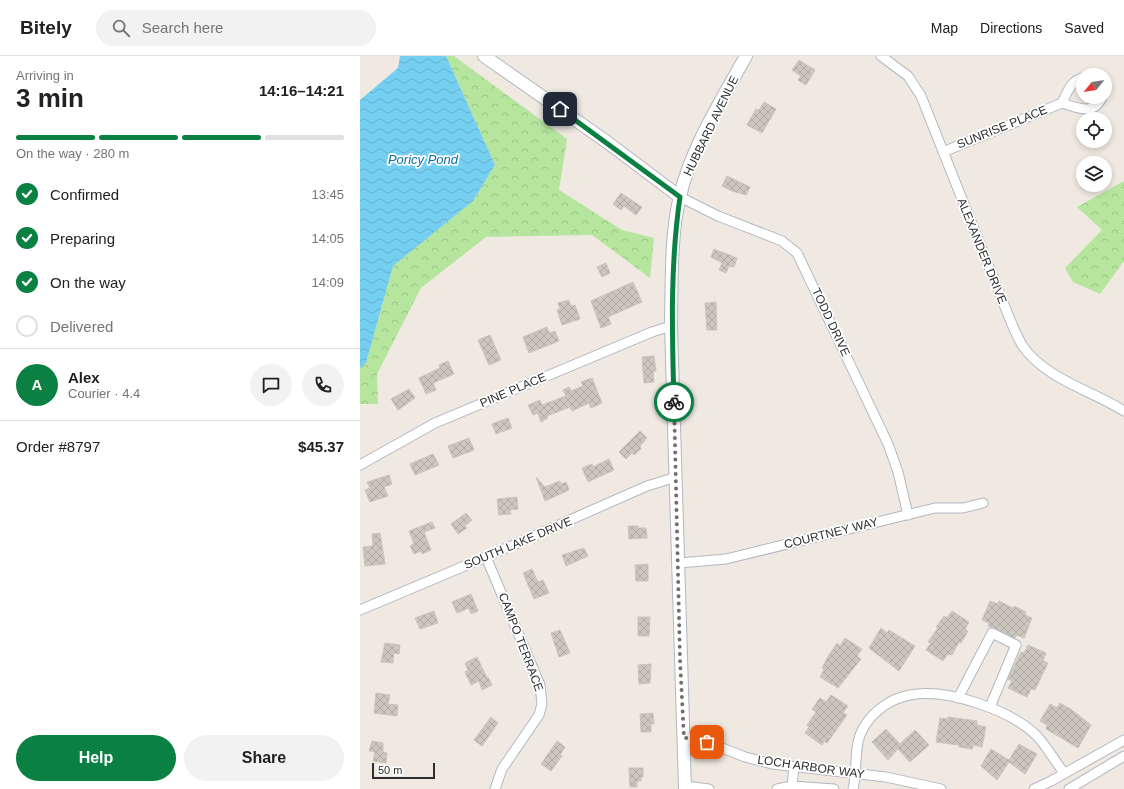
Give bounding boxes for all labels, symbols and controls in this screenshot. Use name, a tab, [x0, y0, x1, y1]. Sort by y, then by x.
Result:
search box	[96, 10, 376, 46]
text: Bitely	[20, 17, 72, 38]
icon: search	[110, 17, 132, 39]
text: Search here	[142, 19, 223, 36]
text: Map	[931, 20, 958, 36]
text: Directions	[980, 20, 1042, 36]
text: Saved	[1064, 20, 1104, 36]
text: Arriving in	[16, 68, 74, 83]
north arrow	[1076, 68, 1112, 104]
map controls	[1076, 68, 1112, 192]
street label: HUBBARD AVENUE	[681, 74, 741, 178]
text: 14:16–14:21	[259, 82, 344, 99]
text: 3 min	[16, 83, 84, 113]
pin	[543, 92, 577, 126]
icon: home	[549, 98, 571, 120]
street label: SUNRISE PLACE	[955, 103, 1049, 151]
button: locate	[1076, 112, 1112, 148]
text: On the way · 280 m	[16, 146, 129, 161]
water label: Poricy Pond	[388, 152, 459, 167]
button: layers	[1076, 156, 1112, 192]
icon: check	[16, 183, 38, 205]
text: Confirmed	[50, 186, 119, 203]
text: 13:45	[311, 187, 344, 202]
street label: ALEXANDER DRIVE	[954, 196, 1010, 306]
icon: check	[16, 227, 38, 249]
text: Preparing	[50, 230, 115, 247]
text: 14:05	[311, 231, 344, 246]
icon: check	[16, 271, 38, 293]
text: On the way	[50, 274, 126, 291]
text: 14:09	[311, 275, 344, 290]
street label: TODD DRIVE	[809, 286, 853, 358]
text: Delivered	[50, 318, 113, 335]
button: chat	[250, 364, 292, 406]
button: phone	[302, 364, 344, 406]
text: Alex	[68, 369, 100, 386]
street label: PINE PLACE	[478, 370, 548, 410]
text: A	[32, 376, 42, 393]
courier	[654, 382, 694, 422]
text: Courier · 4.4	[68, 386, 140, 401]
icon: bike	[663, 391, 685, 413]
text: Order #8797	[16, 438, 100, 455]
text: $45.37	[298, 438, 344, 455]
street label: SOUTH LAKE DRIVE	[462, 514, 574, 572]
street label: COURTNEY WAY	[783, 515, 879, 551]
street label: CAMPO TERRACE	[496, 591, 546, 693]
pin	[690, 725, 724, 759]
icon: bag	[696, 731, 718, 753]
button: Help	[16, 735, 176, 781]
button: Share	[184, 735, 344, 781]
street label: LOCH ARBOR WAY	[757, 753, 865, 781]
scale bar	[372, 761, 435, 780]
text: 50 m	[378, 764, 402, 776]

